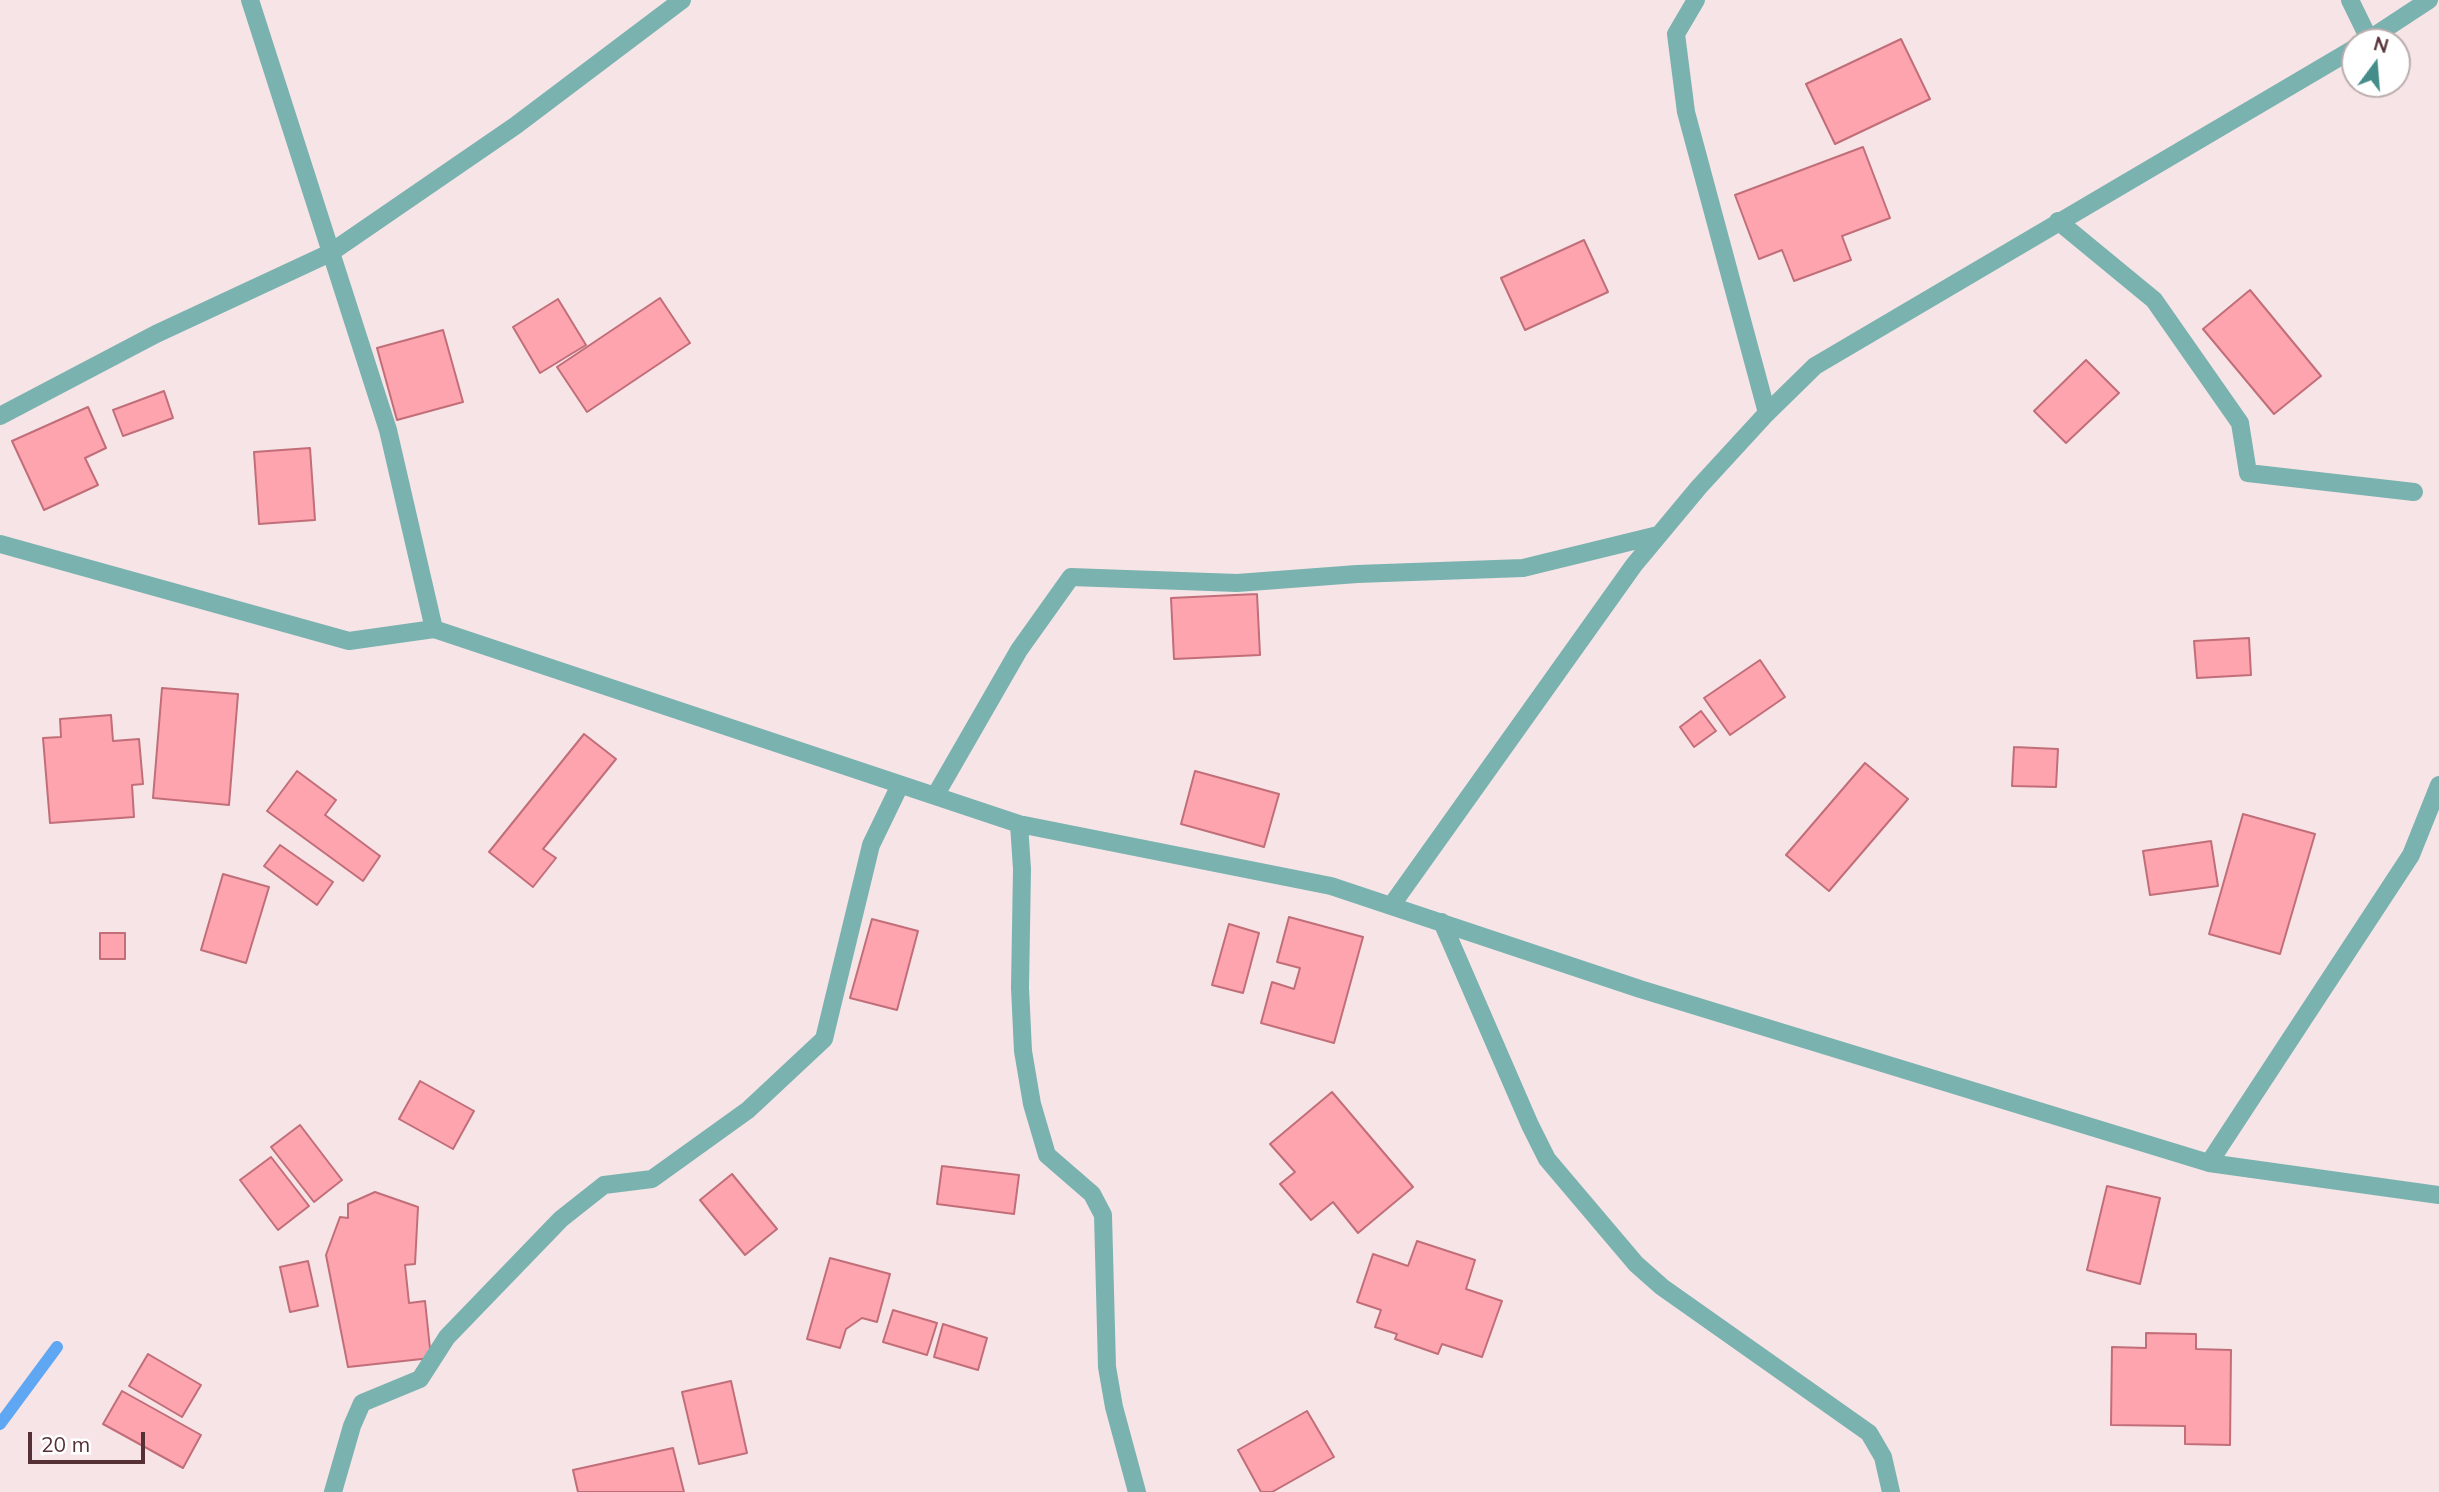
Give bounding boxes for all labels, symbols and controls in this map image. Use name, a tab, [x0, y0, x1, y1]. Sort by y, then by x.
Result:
north arrow	[2341, 28, 2411, 98]
text: N	[2371, 31, 2391, 58]
scale bar	[32, 1418, 149, 1462]
text: 20 m	[41, 1431, 90, 1457]

